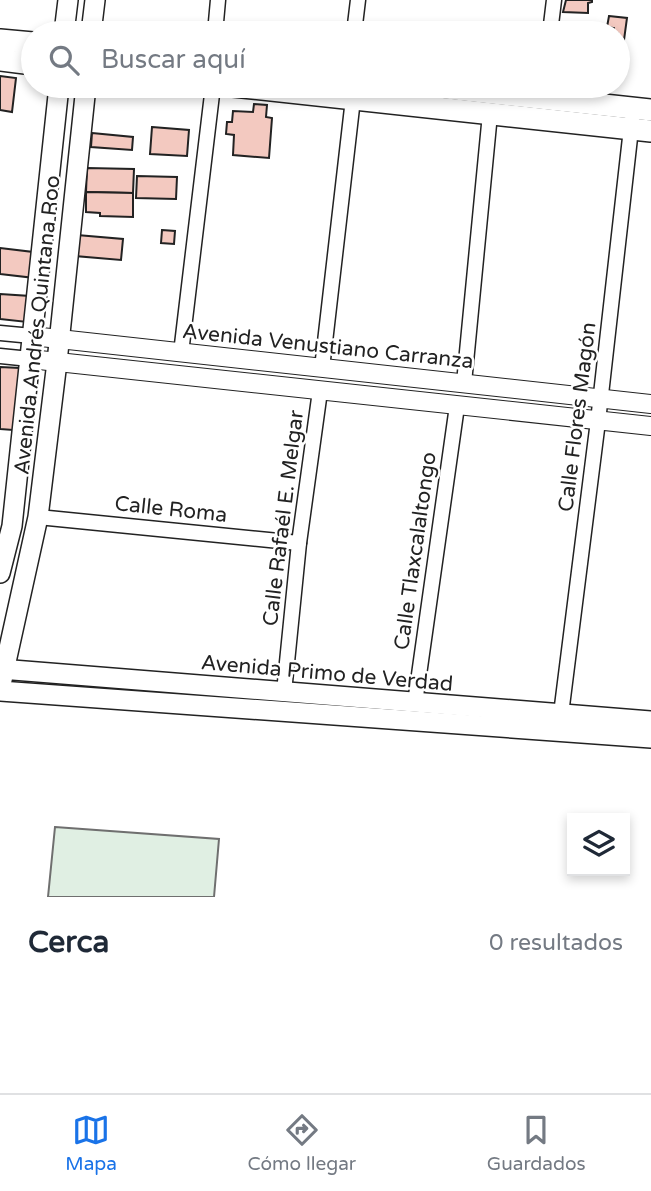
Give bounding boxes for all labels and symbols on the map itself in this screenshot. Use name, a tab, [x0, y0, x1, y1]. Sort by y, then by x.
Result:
street label: Avenida Andrés Quintana Roo	[9, 174, 66, 476]
street label: Avenida Venustiano Carranza	[181, 319, 475, 374]
street label: Calle Flores Magón	[553, 321, 602, 513]
street label: Calle Rafaél E. Melgar	[258, 409, 309, 627]
street label: Calle Tlaxcalaltongo	[389, 450, 442, 652]
street label: Calle Roma	[113, 491, 228, 528]
street label: Avenida Primo de Verdad	[200, 650, 454, 697]

